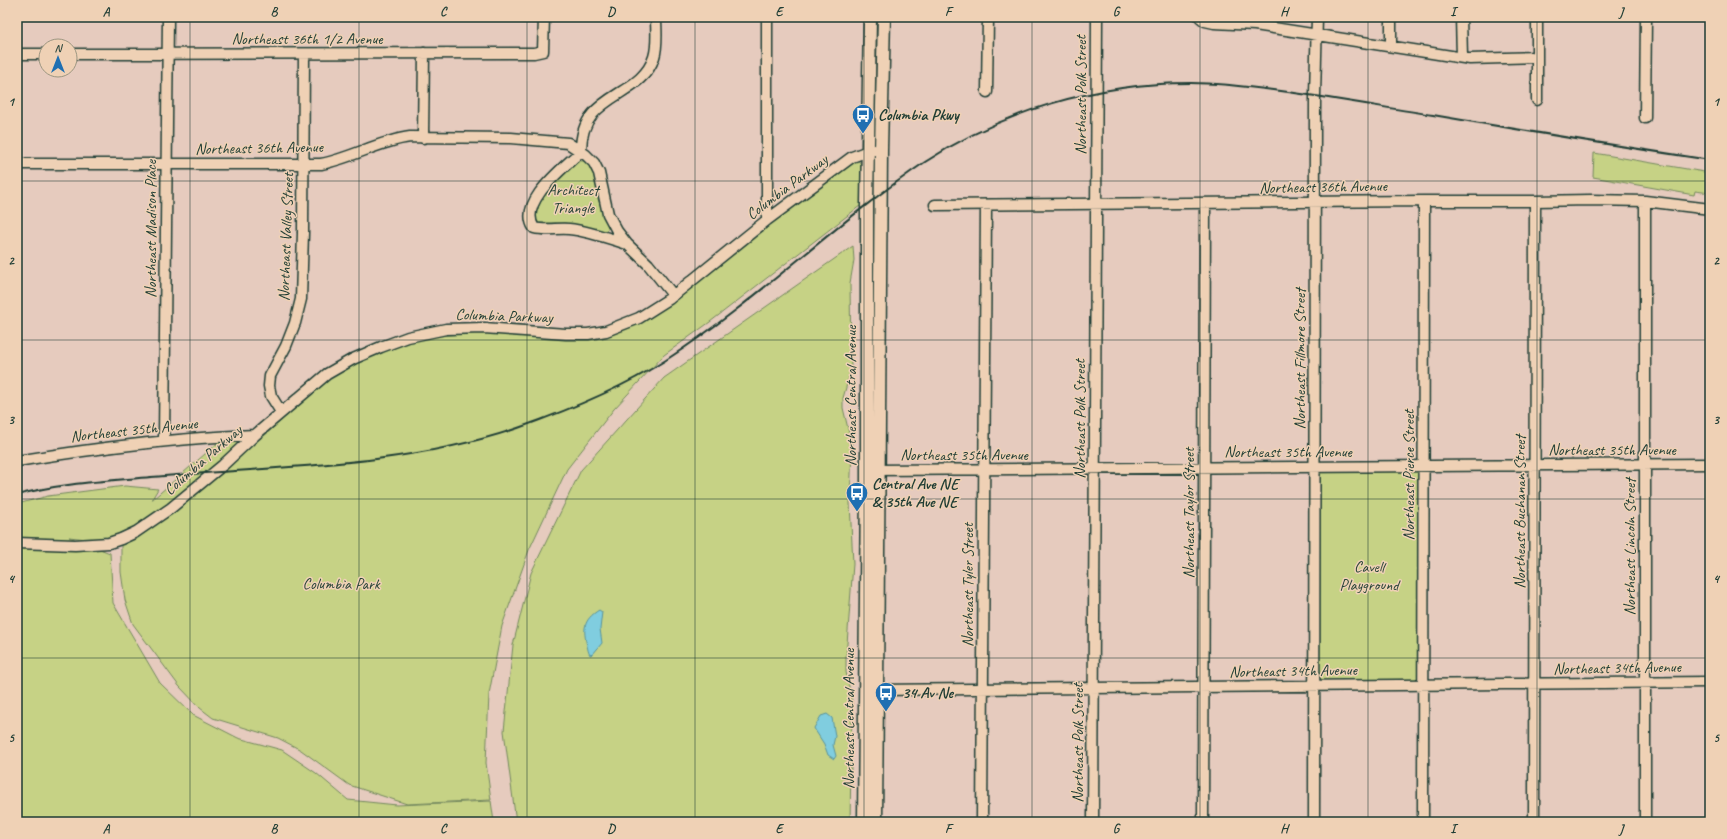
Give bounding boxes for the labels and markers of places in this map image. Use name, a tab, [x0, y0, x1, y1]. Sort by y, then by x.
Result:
bus stop icon: Columbia Pkwy	[850, 102, 876, 135]
place label: Columbia Pkwy	[878, 105, 960, 125]
place label: Central Ave NE & 35th Ave NE	[872, 474, 961, 512]
bus stop icon: Central Ave NE & 35th Ave NE	[844, 480, 870, 513]
bus stop icon: 34 Av Ne	[873, 680, 899, 713]
place label: 34 Av Ne	[902, 683, 955, 703]

